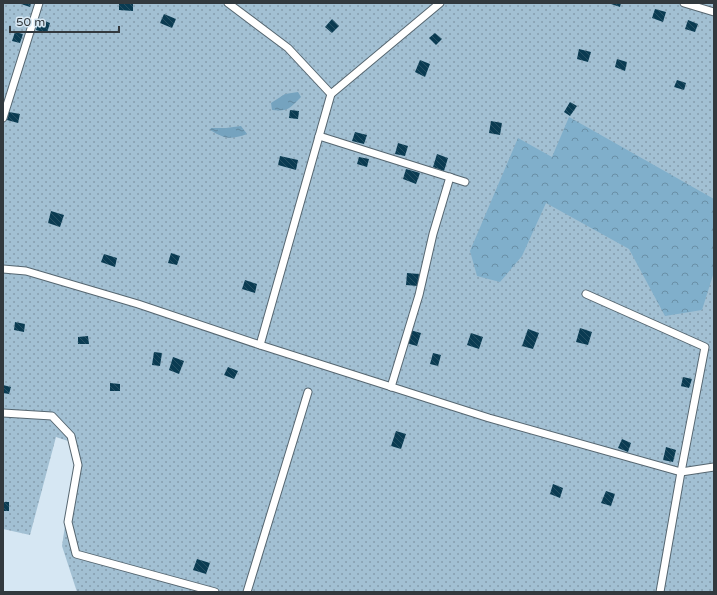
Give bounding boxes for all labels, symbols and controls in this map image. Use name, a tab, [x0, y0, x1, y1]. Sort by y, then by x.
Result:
scale bar	[10, 8, 119, 34]
text: 50 m	[16, 15, 45, 29]

